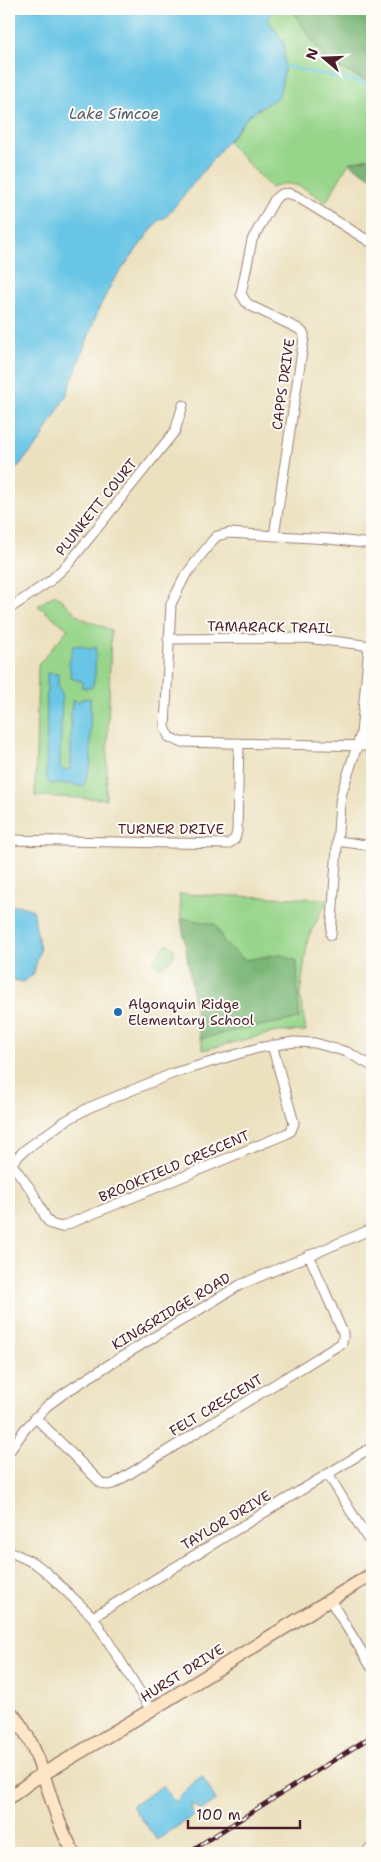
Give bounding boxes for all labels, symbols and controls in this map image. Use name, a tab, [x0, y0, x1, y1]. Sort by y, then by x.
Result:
north arrow	[298, 32, 348, 82]
text: N	[301, 46, 322, 62]
water label: Lake Simcoe	[69, 104, 159, 124]
street label: CAPPS DRIVE	[268, 337, 298, 431]
street label: PLUNKETT COURT	[51, 454, 141, 559]
street label: TAMARACK TRAIL	[207, 617, 333, 637]
street label: TURNER DRIVE	[118, 820, 224, 838]
place label: Algonquin Ridge Elementary School	[128, 995, 255, 1029]
marker: Algonquin Ridge Elementary School	[112, 1006, 124, 1018]
street label: BROOKFIELD CRESCENT	[96, 1126, 253, 1206]
street label: KINGSRIDGE ROAD	[108, 1268, 234, 1354]
street label: FELT CRESCENT	[166, 1370, 266, 1440]
street label: TAYLOR DRIVE	[178, 1486, 274, 1554]
street label: HURST DRIVE	[137, 1640, 227, 1706]
scale bar	[188, 1797, 301, 1829]
text: 100 m	[196, 1805, 241, 1825]

